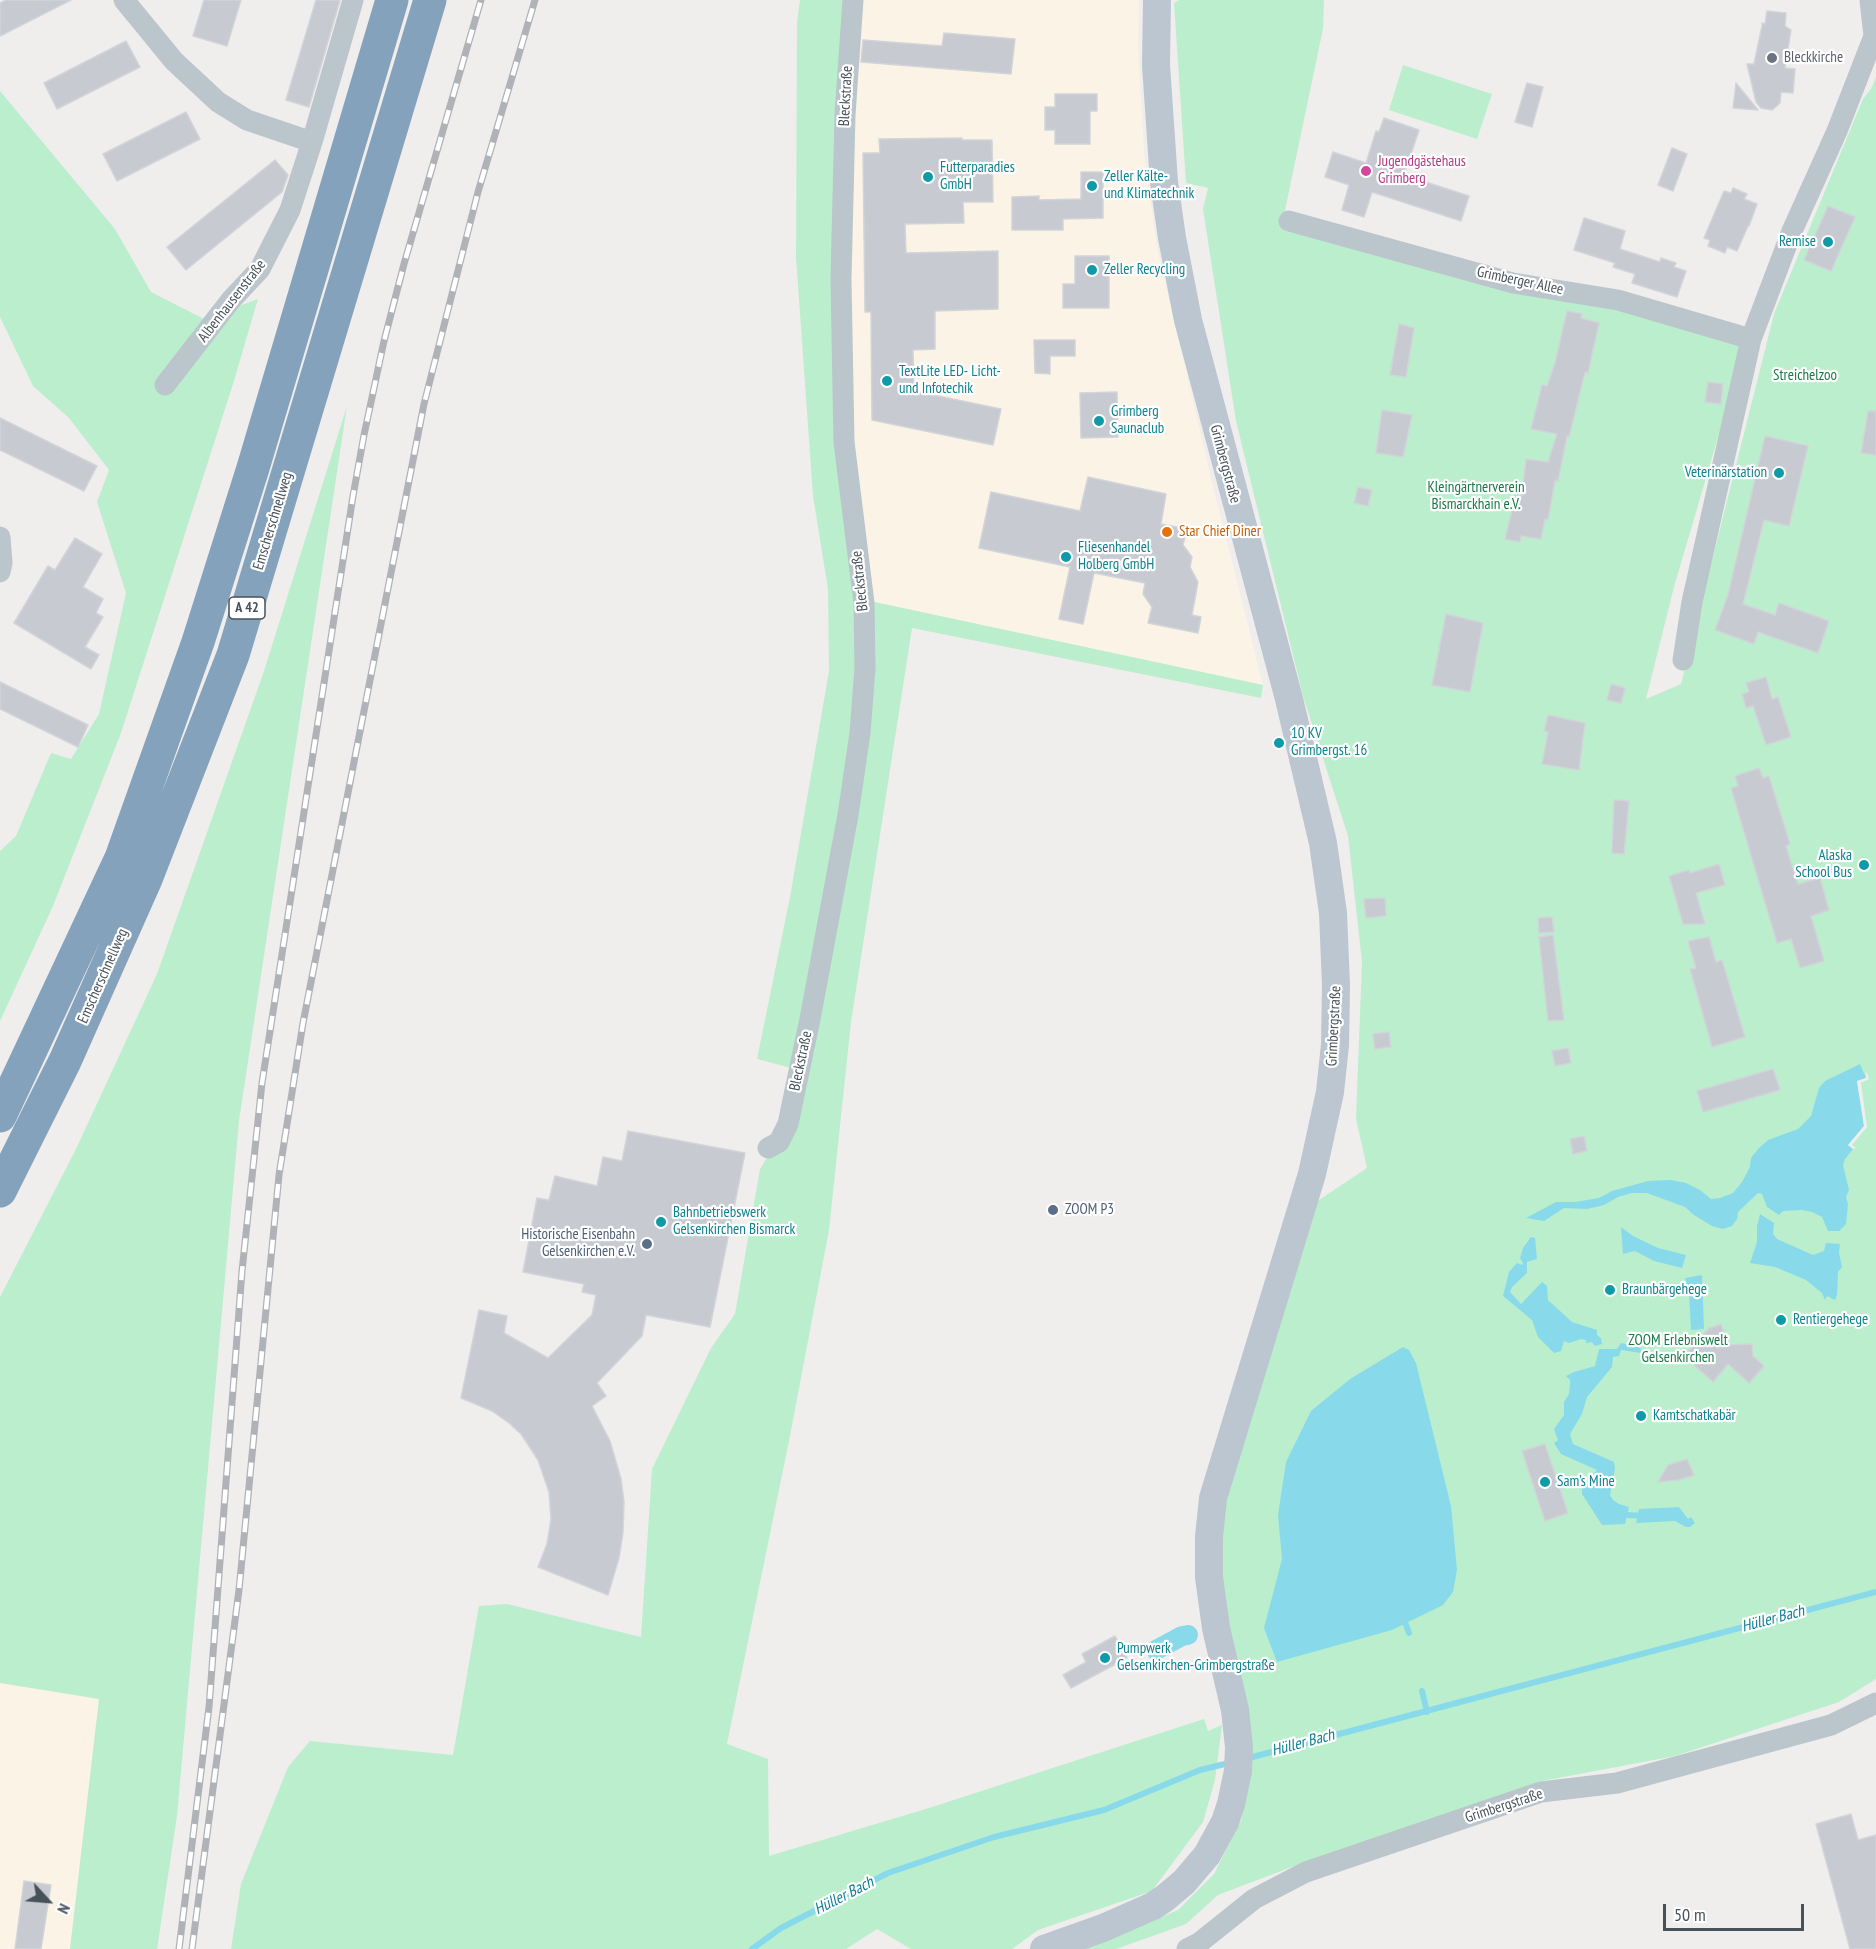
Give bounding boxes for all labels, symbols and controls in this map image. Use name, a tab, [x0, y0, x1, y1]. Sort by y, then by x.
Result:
place label: Bleckkirche	[1784, 49, 1843, 67]
marker: Bleckkirche	[1765, 51, 1779, 65]
street label: Bleckstraße	[835, 65, 857, 127]
place label: Jugendgästehaus Grimberg	[1378, 153, 1466, 188]
place label: Futterparadies GmbH	[940, 159, 1015, 194]
marker: Jugendgästehaus Grimberg	[1359, 164, 1373, 178]
place label: Zeller Kälte- und Klimatechnik	[1104, 168, 1194, 203]
marker: Futterparadies GmbH	[921, 170, 935, 184]
marker: Zeller Kälte- und Klimatechnik	[1085, 179, 1099, 193]
place label: Remise	[1779, 233, 1816, 251]
marker: Remise	[1821, 235, 1835, 249]
street label: Albenhausenstraße	[194, 256, 270, 346]
place label: Zeller Recycling	[1104, 261, 1185, 279]
marker: Zeller Recycling	[1085, 263, 1099, 277]
street label: Grimberger Allee	[1475, 263, 1565, 299]
place label: TextLite LED- Licht- und Infotechik	[899, 363, 1001, 398]
park label: Streichelzoo	[1773, 367, 1837, 385]
marker: TextLite LED- Licht- und Infotechik	[880, 374, 894, 388]
place label: Grimberg Saunaclub	[1111, 403, 1164, 438]
marker: Grimberg Saunaclub	[1092, 414, 1106, 428]
street label: Grimbergstraße	[1206, 423, 1244, 505]
place label: Veterinärstation	[1685, 464, 1767, 482]
marker: Veterinärstation	[1772, 466, 1786, 480]
street label: Emscherschnellweg	[250, 470, 296, 572]
park label: Kleingärtnerverein Bismarckhain e.V.	[1427, 479, 1525, 514]
place label: Star Chief Diner	[1179, 523, 1261, 541]
marker: Star Chief Diner	[1160, 525, 1174, 539]
place label: Fliesenhandel Holberg GmbH	[1078, 539, 1154, 574]
street label: Bleckstraße	[848, 550, 872, 612]
marker: Fliesenhandel Holberg GmbH	[1059, 550, 1073, 564]
road number: A 42	[229, 597, 265, 619]
place label: 10 KV Grimbergst. 16	[1291, 725, 1367, 760]
marker: 10 KV Grimbergst. 16	[1272, 736, 1286, 750]
place label: Alaska School Bus	[1795, 847, 1852, 882]
marker: Alaska School Bus	[1857, 858, 1871, 872]
street label: Emscherschnellweg	[74, 926, 132, 1026]
street label: Grimbergstraße	[1323, 985, 1345, 1067]
street label: Bleckstraße	[786, 1029, 816, 1093]
place label: ZOOM P3	[1065, 1201, 1114, 1219]
marker: ZOOM P3	[1046, 1203, 1060, 1217]
place label: Bahnbetriebswerk Gelsenkirchen Bismarck	[673, 1204, 795, 1239]
marker: Bahnbetriebswerk Gelsenkirchen Bismarck	[654, 1215, 668, 1229]
place label: Historische Eisenbahn Gelsenkirchen e.V.	[521, 1226, 635, 1261]
marker: Historische Eisenbahn Gelsenkirchen e.V.	[640, 1237, 654, 1251]
place label: Braunbärgehege	[1622, 1281, 1707, 1299]
marker: Braunbärgehege	[1603, 1283, 1617, 1297]
place label: Rentiergehege	[1793, 1311, 1868, 1329]
marker: Rentiergehege	[1774, 1313, 1788, 1327]
park label: ZOOM Erlebniswelt Gelsenkirchen	[1628, 1332, 1728, 1367]
place label: Kamtschatkabär	[1653, 1407, 1736, 1425]
marker: Kamtschatkabär	[1634, 1409, 1648, 1423]
place label: Sam’s Mine	[1557, 1473, 1615, 1491]
marker: Sam’s Mine	[1538, 1475, 1552, 1489]
water label: Hüller Bach	[1740, 1601, 1806, 1637]
place label: Pumpwerk Gelsenkirchen-Grimbergstraße	[1117, 1640, 1275, 1675]
marker: Pumpwerk Gelsenkirchen-Grimbergstraße	[1098, 1651, 1112, 1665]
water label: Hüller Bach	[1270, 1725, 1336, 1761]
street label: Grimbergstraße	[1463, 1785, 1545, 1827]
north arrow	[18, 1871, 78, 1931]
water label: Hüller Bach	[811, 1873, 877, 1919]
scale bar	[1666, 1892, 1807, 1930]
text: N	[53, 1901, 75, 1917]
text: 50 m	[1674, 1903, 1706, 1926]

